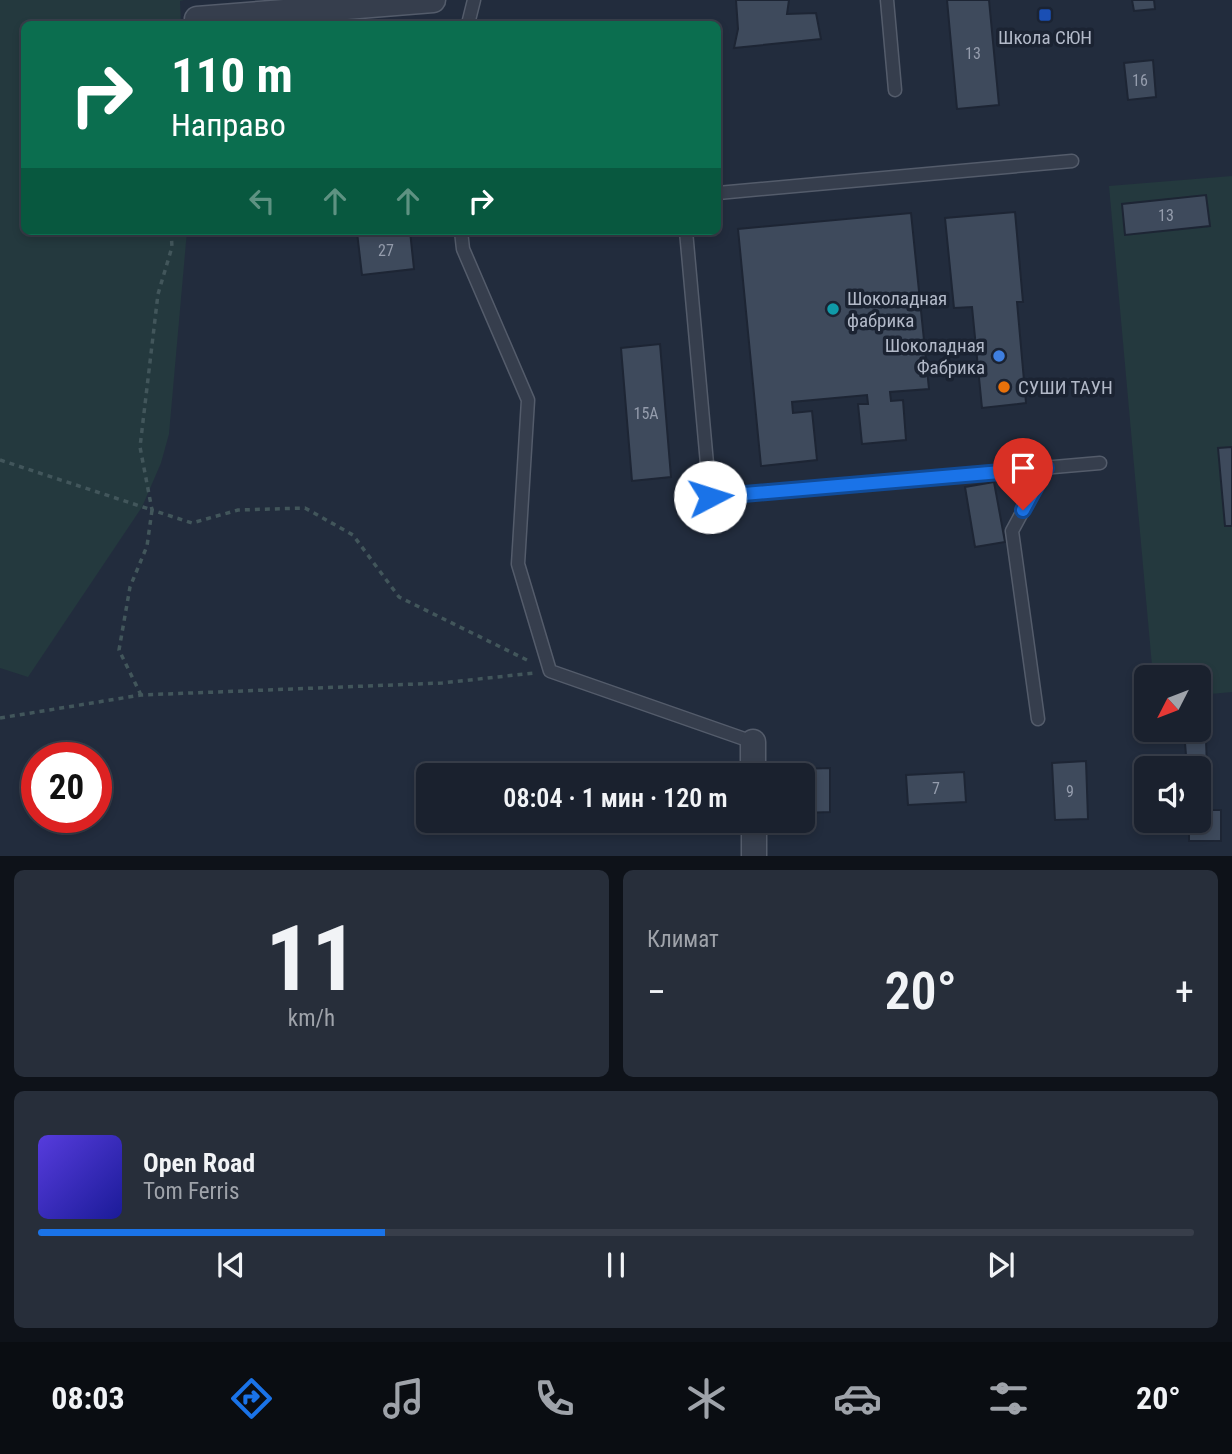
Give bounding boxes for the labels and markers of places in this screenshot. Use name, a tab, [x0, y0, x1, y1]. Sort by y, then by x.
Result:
marker: Школа СЮН	[1037, 7, 1053, 23]
place label: Школа СЮН	[998, 26, 1092, 49]
place label: Шоколадная фабрика	[847, 287, 947, 332]
marker: Шоколадная фабрика	[825, 301, 841, 317]
place label: Шоколадная Фабрика	[885, 334, 985, 379]
marker: Шоколадная Фабрика	[991, 348, 1007, 364]
place label: СУШИ ТАУН	[1018, 376, 1113, 399]
marker: СУШИ ТАУН	[996, 379, 1012, 395]
pin	[993, 438, 1053, 510]

